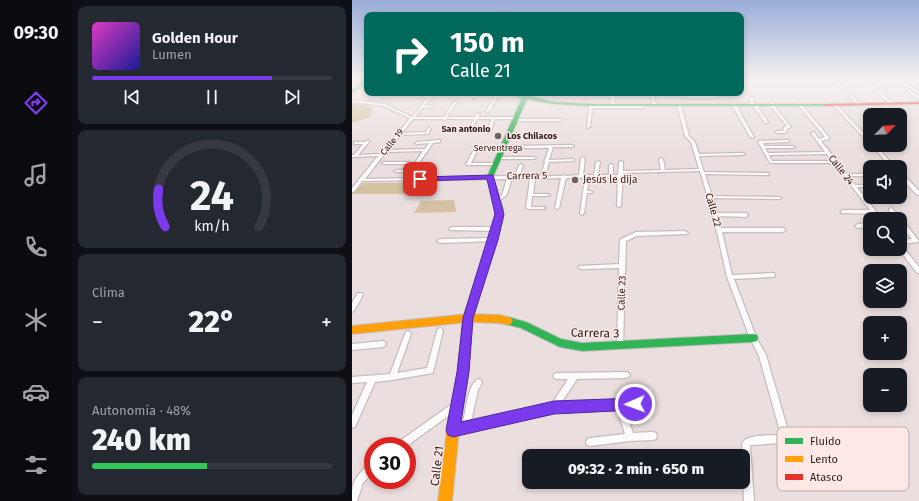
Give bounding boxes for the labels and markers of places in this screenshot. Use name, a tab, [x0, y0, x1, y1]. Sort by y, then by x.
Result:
marker: Serventrega	[493, 131, 503, 141]
place label: Serventrega	[474, 143, 522, 153]
pin	[403, 162, 437, 196]
place label: Jesús le dija	[583, 173, 637, 186]
marker: Jesús le dija	[570, 175, 580, 185]

